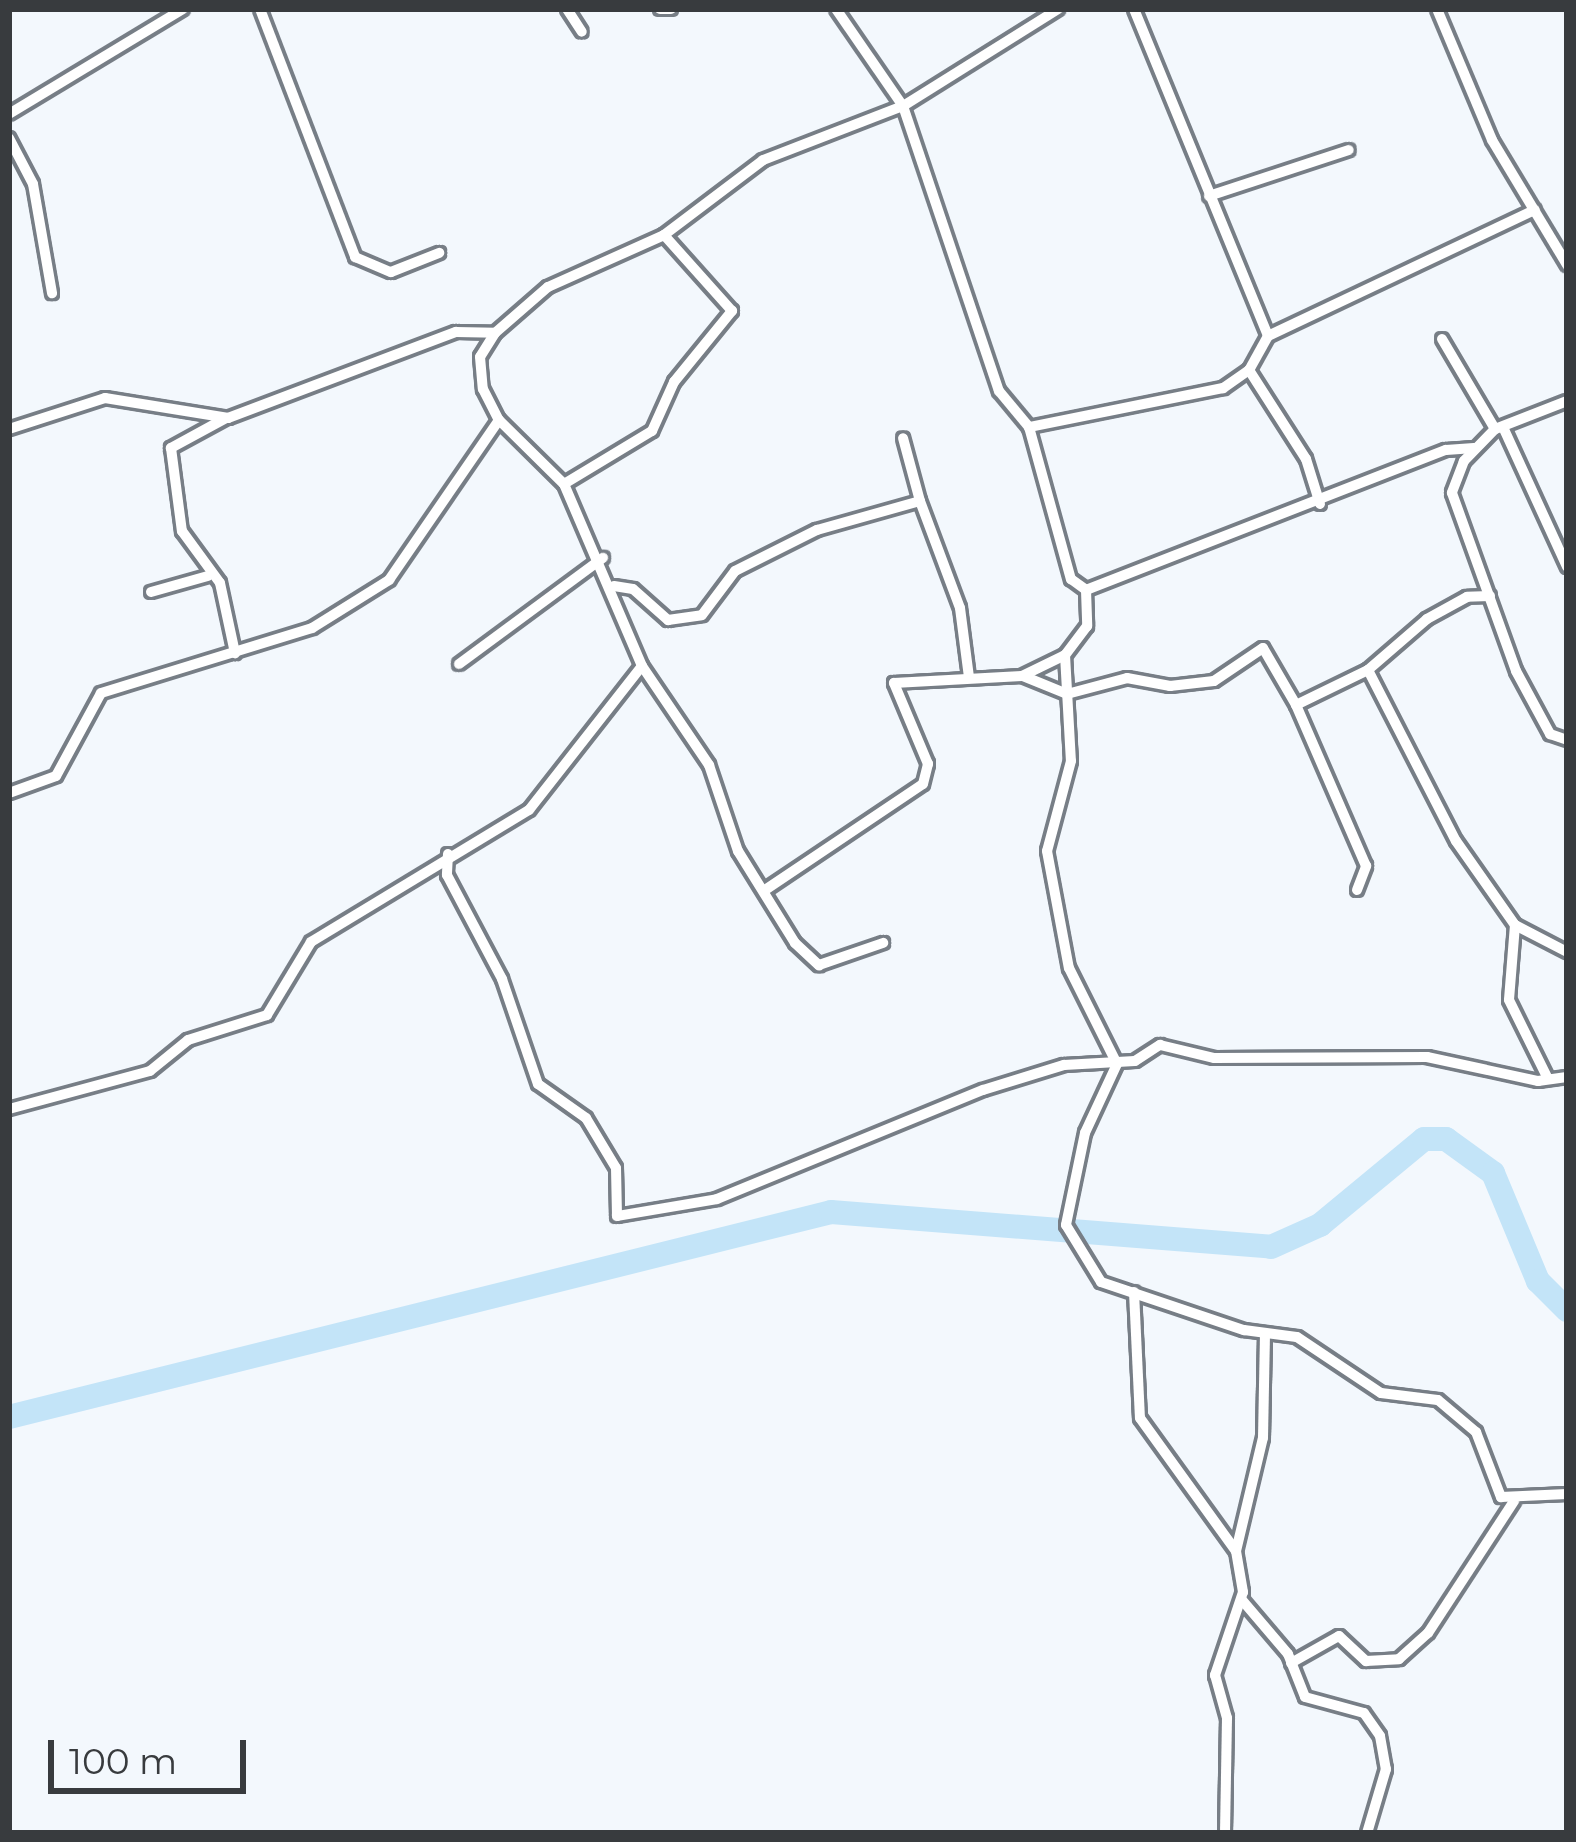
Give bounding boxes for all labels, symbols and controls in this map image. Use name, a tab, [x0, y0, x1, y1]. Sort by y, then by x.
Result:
scale bar	[54, 1716, 252, 1790]
text: 100 m	[69, 1739, 177, 1783]

